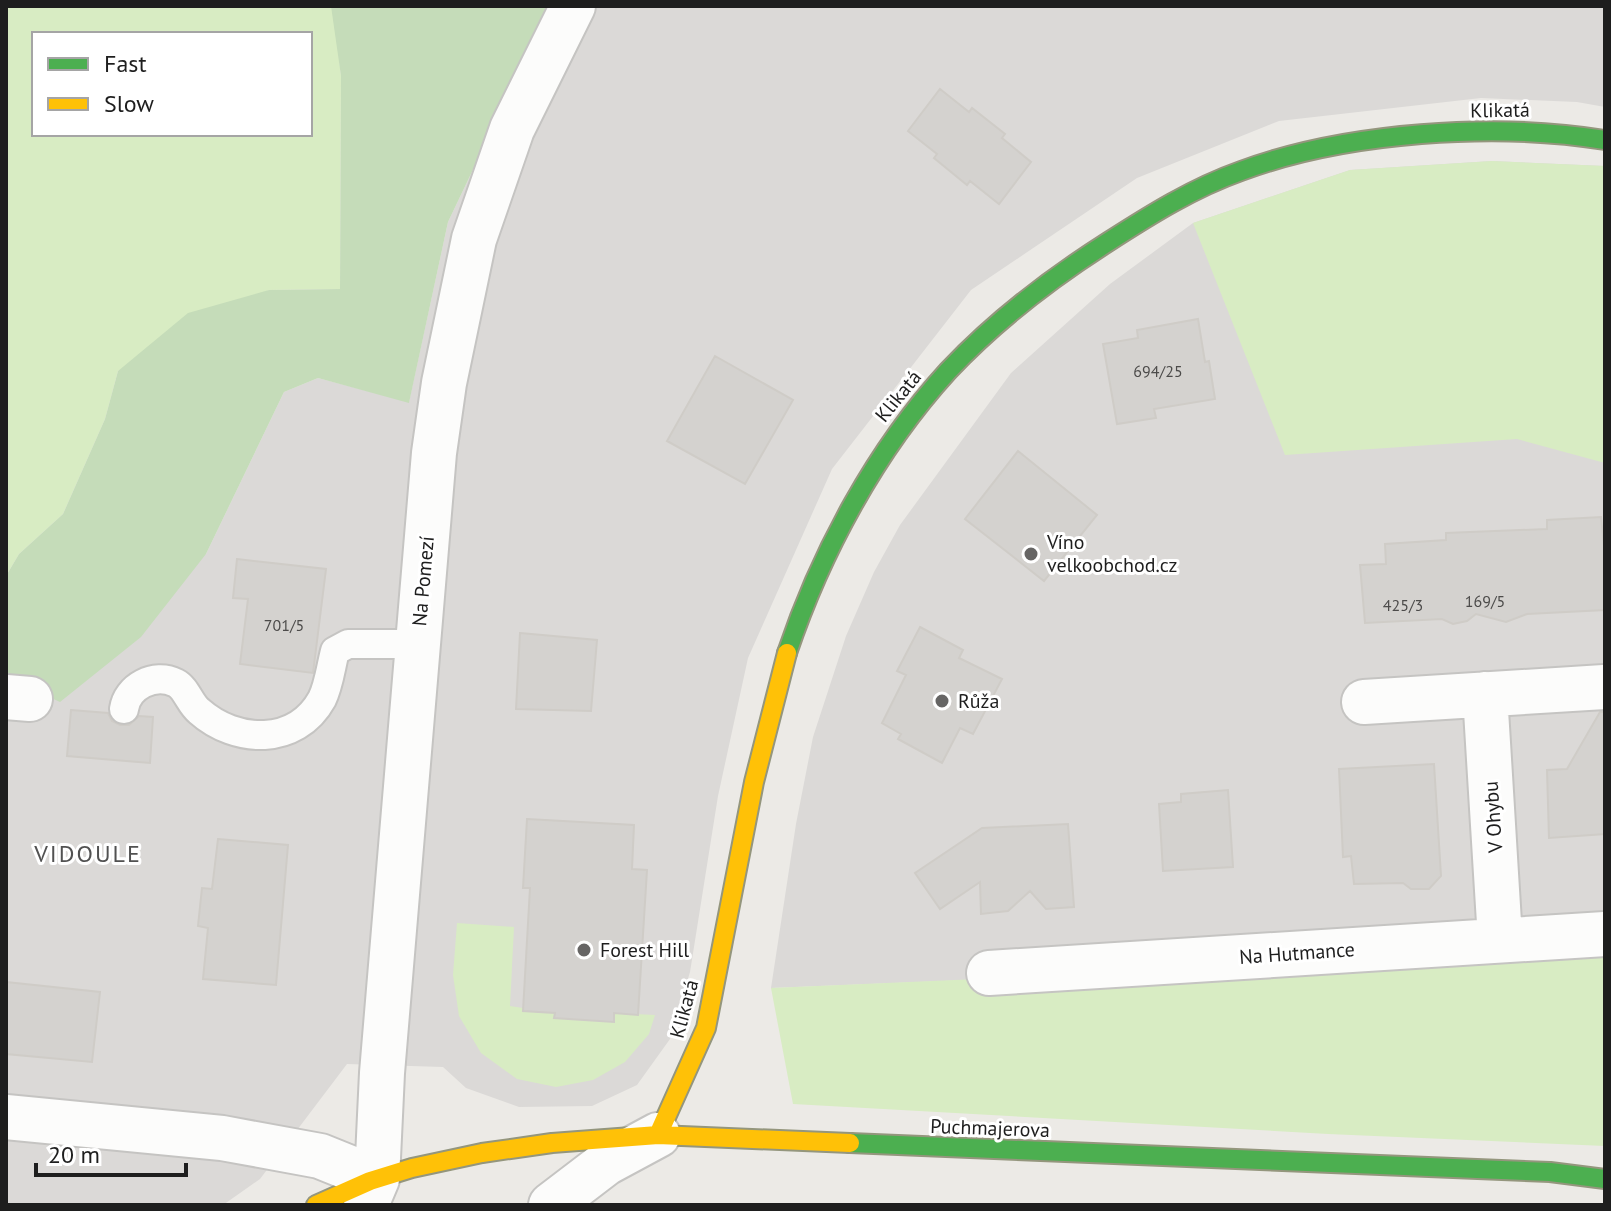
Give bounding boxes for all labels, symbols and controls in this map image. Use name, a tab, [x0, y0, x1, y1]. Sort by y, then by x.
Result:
legend	[32, 32, 312, 136]
text: Fast	[104, 48, 147, 79]
text: Slow	[104, 88, 154, 119]
street label: Klikatá	[1470, 96, 1530, 124]
house number: 694/25	[1133, 361, 1183, 381]
street label: Klikatá	[869, 365, 927, 427]
place label: Víno velkoobchod.cz	[1046, 529, 1177, 578]
street label: Na Pomezí	[406, 535, 440, 627]
marker: Víno velkoobchod.cz	[1022, 545, 1040, 563]
house number: 169/5	[1465, 591, 1505, 611]
house number: 425/3	[1383, 595, 1423, 615]
house number: 701/5	[264, 615, 304, 635]
place label: Růža	[958, 688, 999, 714]
marker: Růža	[933, 692, 951, 710]
street label: V Ohybu	[1478, 780, 1509, 855]
district label: VIDOULE	[33, 838, 142, 869]
street label: Na Hutmance	[1238, 936, 1356, 970]
place label: Forest Hill	[600, 937, 689, 963]
marker: Forest Hill	[575, 941, 593, 959]
street label: Klikatá	[664, 977, 704, 1041]
street label: Puchmajerova	[930, 1113, 1050, 1143]
scale bar	[36, 1127, 186, 1177]
text: 20 m	[48, 1139, 100, 1170]

